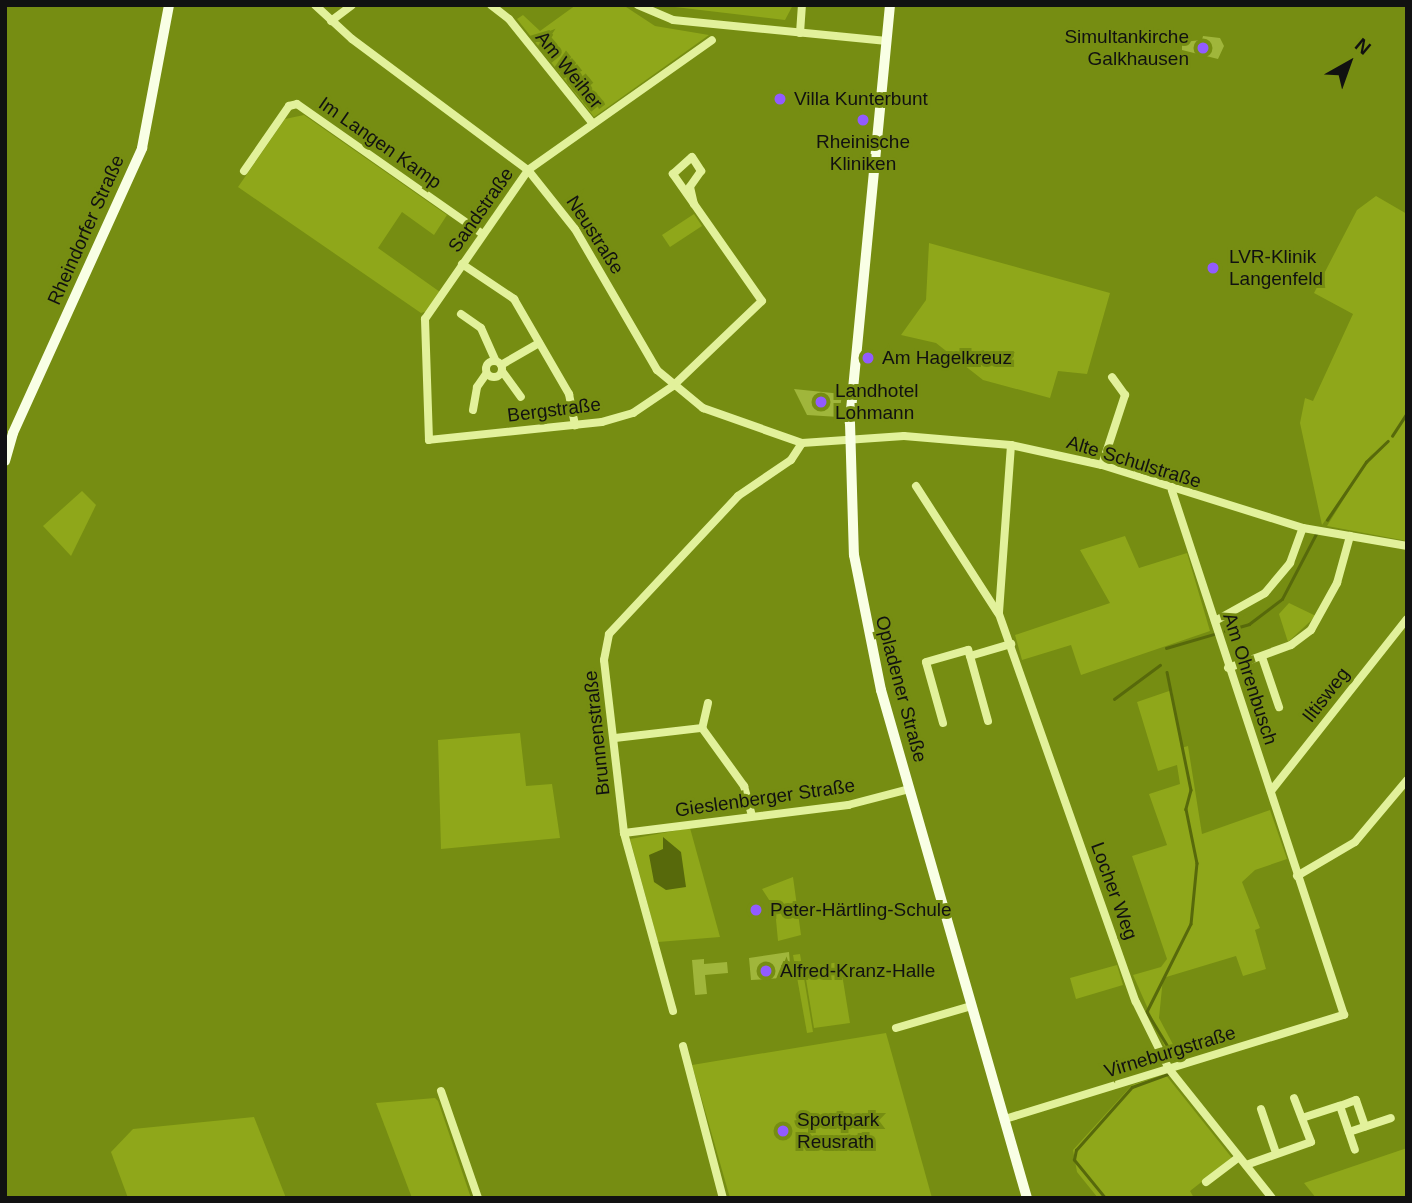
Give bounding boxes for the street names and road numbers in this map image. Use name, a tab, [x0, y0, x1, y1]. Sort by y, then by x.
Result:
street label: Am Weiher	[531, 26, 607, 114]
street label: Im Langen Kamp	[314, 92, 446, 194]
street label: Rheindorfer Straße	[43, 152, 129, 308]
street label: Sandstraße	[443, 163, 519, 257]
street label: Neustraße	[561, 192, 629, 278]
street label: Bergstraße	[506, 393, 602, 427]
street label: Alte Schulstraße	[1064, 431, 1204, 493]
street label: Am Ohrenbusch	[1218, 610, 1282, 748]
street label: Opladener Straße	[870, 613, 932, 765]
street label: Iltisweg	[1298, 663, 1354, 727]
street label: Brunnenstraße	[579, 669, 615, 797]
street label: Gieslenberger Straße	[673, 774, 857, 822]
street label: Locher Weg	[1086, 839, 1142, 943]
street label: Virneburgstraße	[1102, 1021, 1238, 1083]

